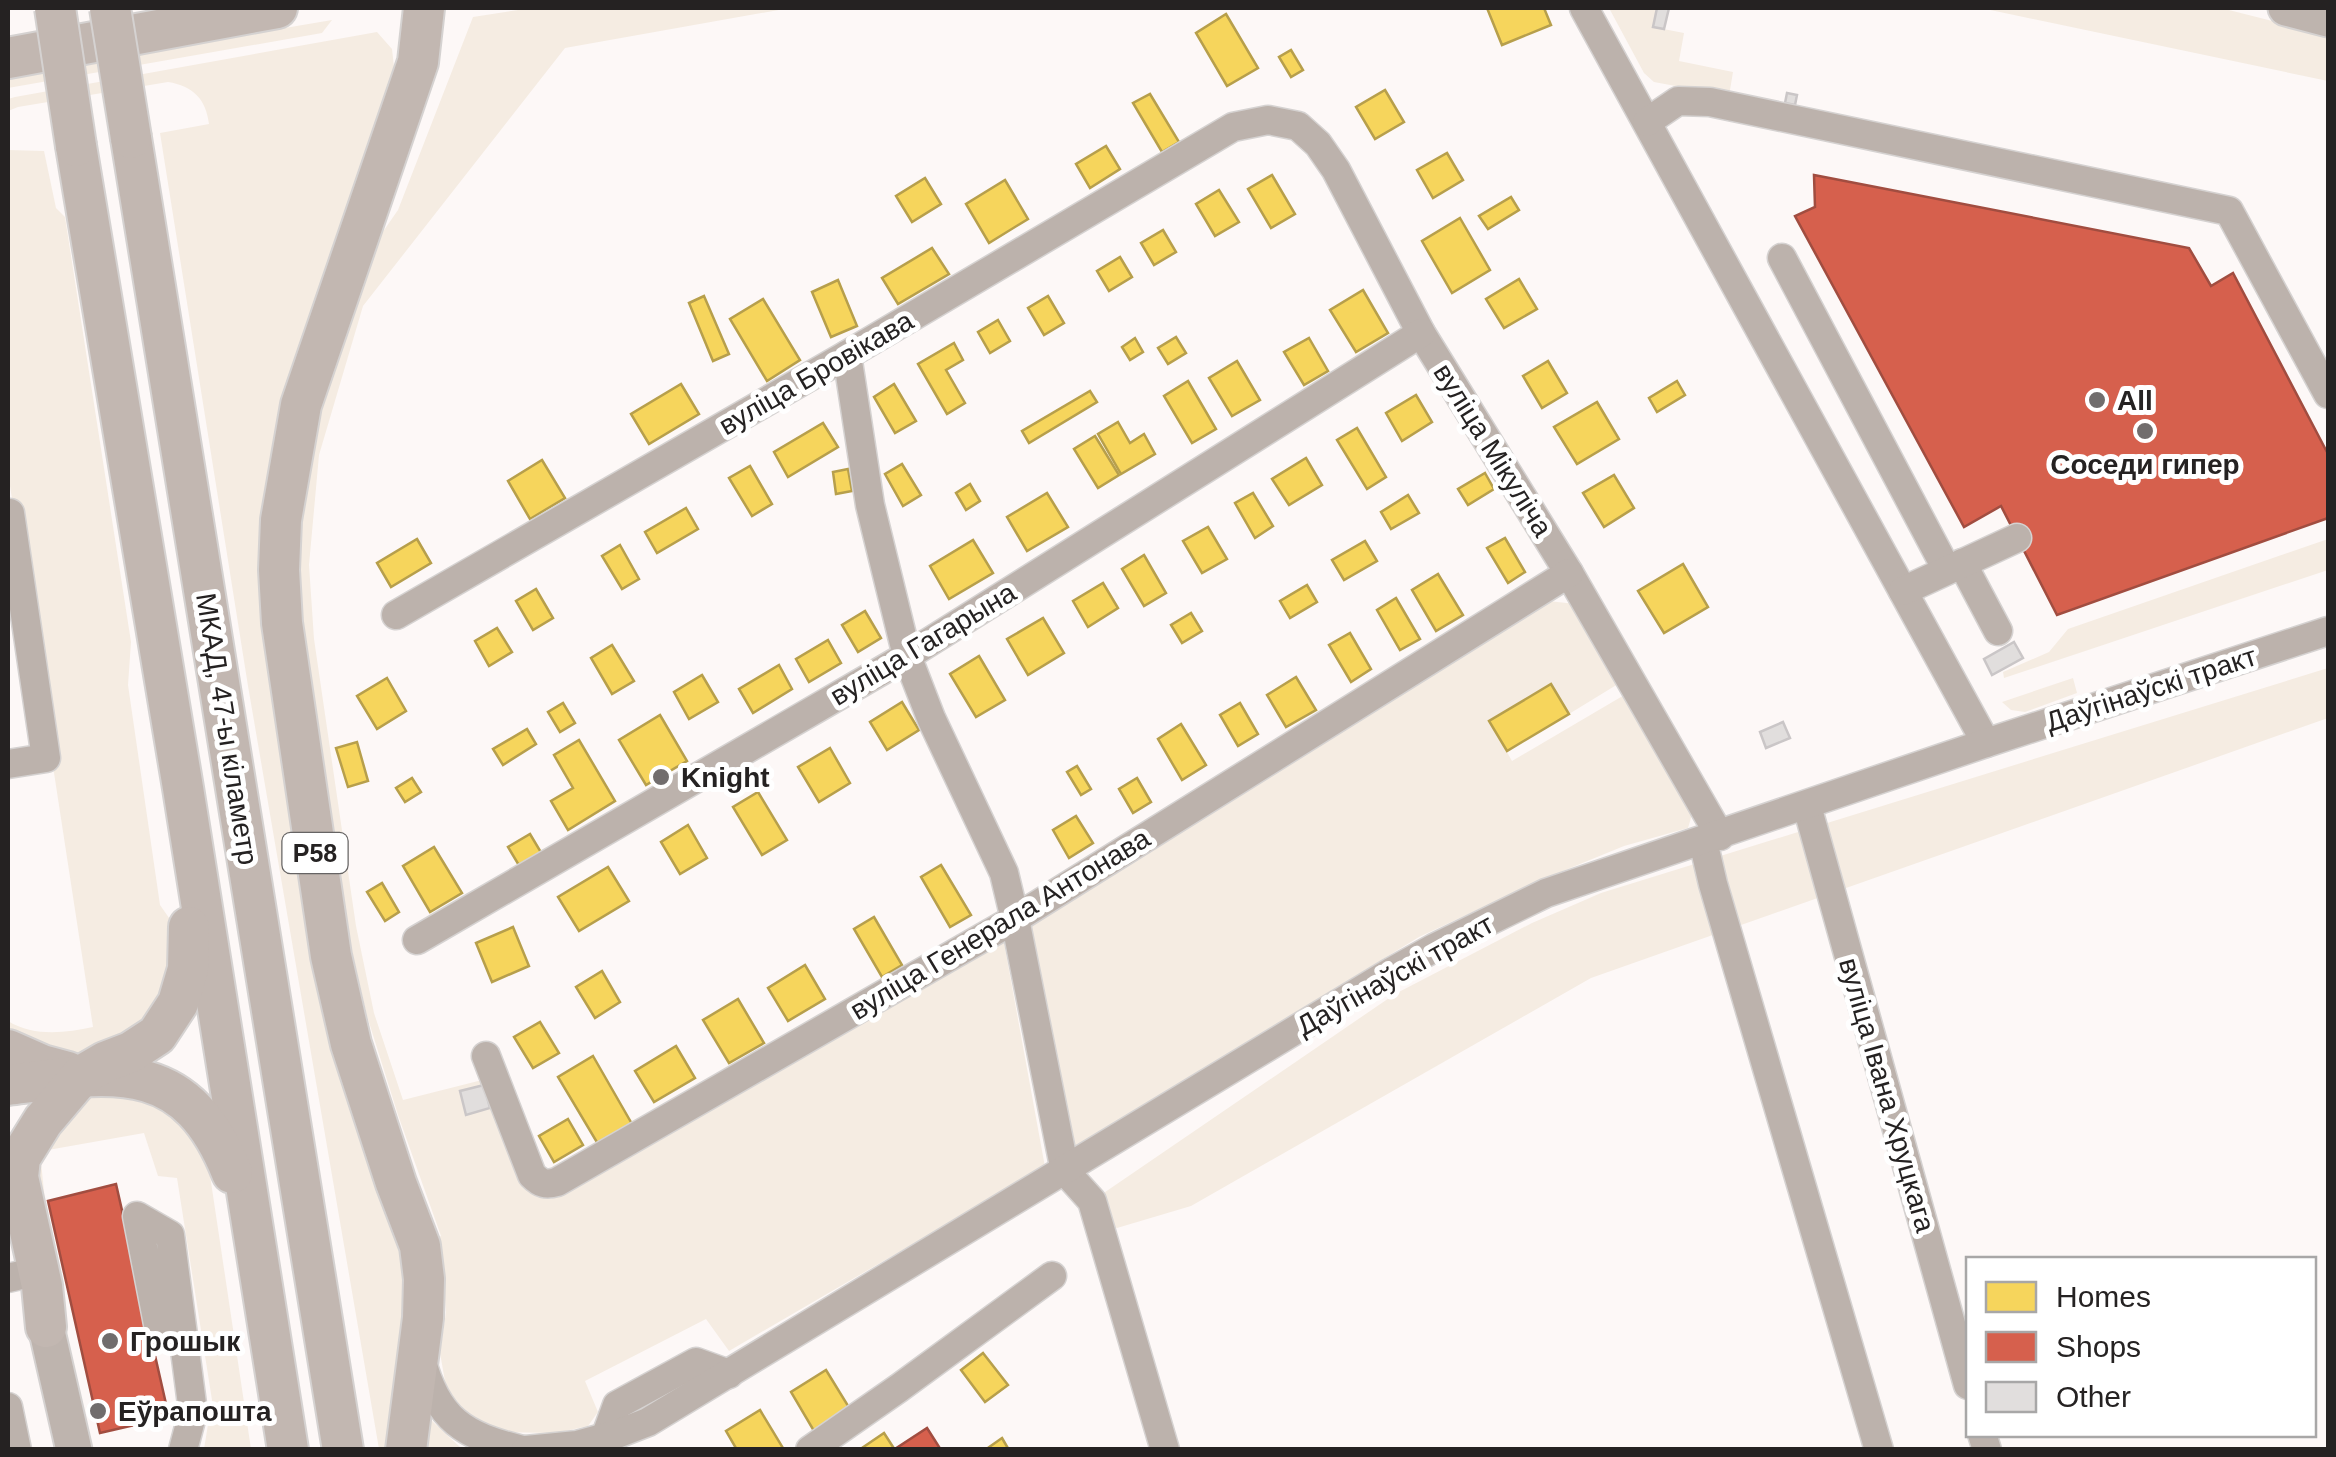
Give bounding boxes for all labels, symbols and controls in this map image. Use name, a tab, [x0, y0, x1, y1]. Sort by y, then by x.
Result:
street label: вуліца Бровікава	[714, 305, 919, 441]
street label: вуліца Мікуліча	[1427, 358, 1559, 542]
place label: All	[2117, 385, 2153, 416]
marker: All	[2086, 389, 2108, 411]
marker: Соседи гипер	[2134, 420, 2156, 442]
place label: Соседи гипер	[2050, 449, 2240, 480]
street label: вуліца Гагарына	[825, 576, 1022, 712]
street label: МКАД, 47-ы кіламетр	[190, 591, 264, 867]
street label: Даўгінаўскі тракт	[2042, 640, 2260, 738]
place label: Knight	[681, 762, 770, 793]
marker: Knight	[650, 766, 672, 788]
street label: вуліца Генерала Антонава	[845, 822, 1156, 1026]
road number: Р58	[282, 833, 348, 873]
street label: Даўгінаўскі тракт	[1291, 908, 1499, 1042]
street label: вуліца Івана Хруцкага	[1833, 954, 1941, 1236]
legend	[1966, 1257, 2316, 1437]
text: Homes	[2056, 1280, 2151, 1313]
place label: Грошык	[130, 1326, 241, 1357]
marker: Грошык	[99, 1330, 121, 1352]
text: Shops	[2056, 1330, 2141, 1363]
text: Other	[2056, 1380, 2131, 1413]
place label: Еўрапошта	[118, 1396, 272, 1427]
marker: Еўрапошта	[87, 1400, 109, 1422]

